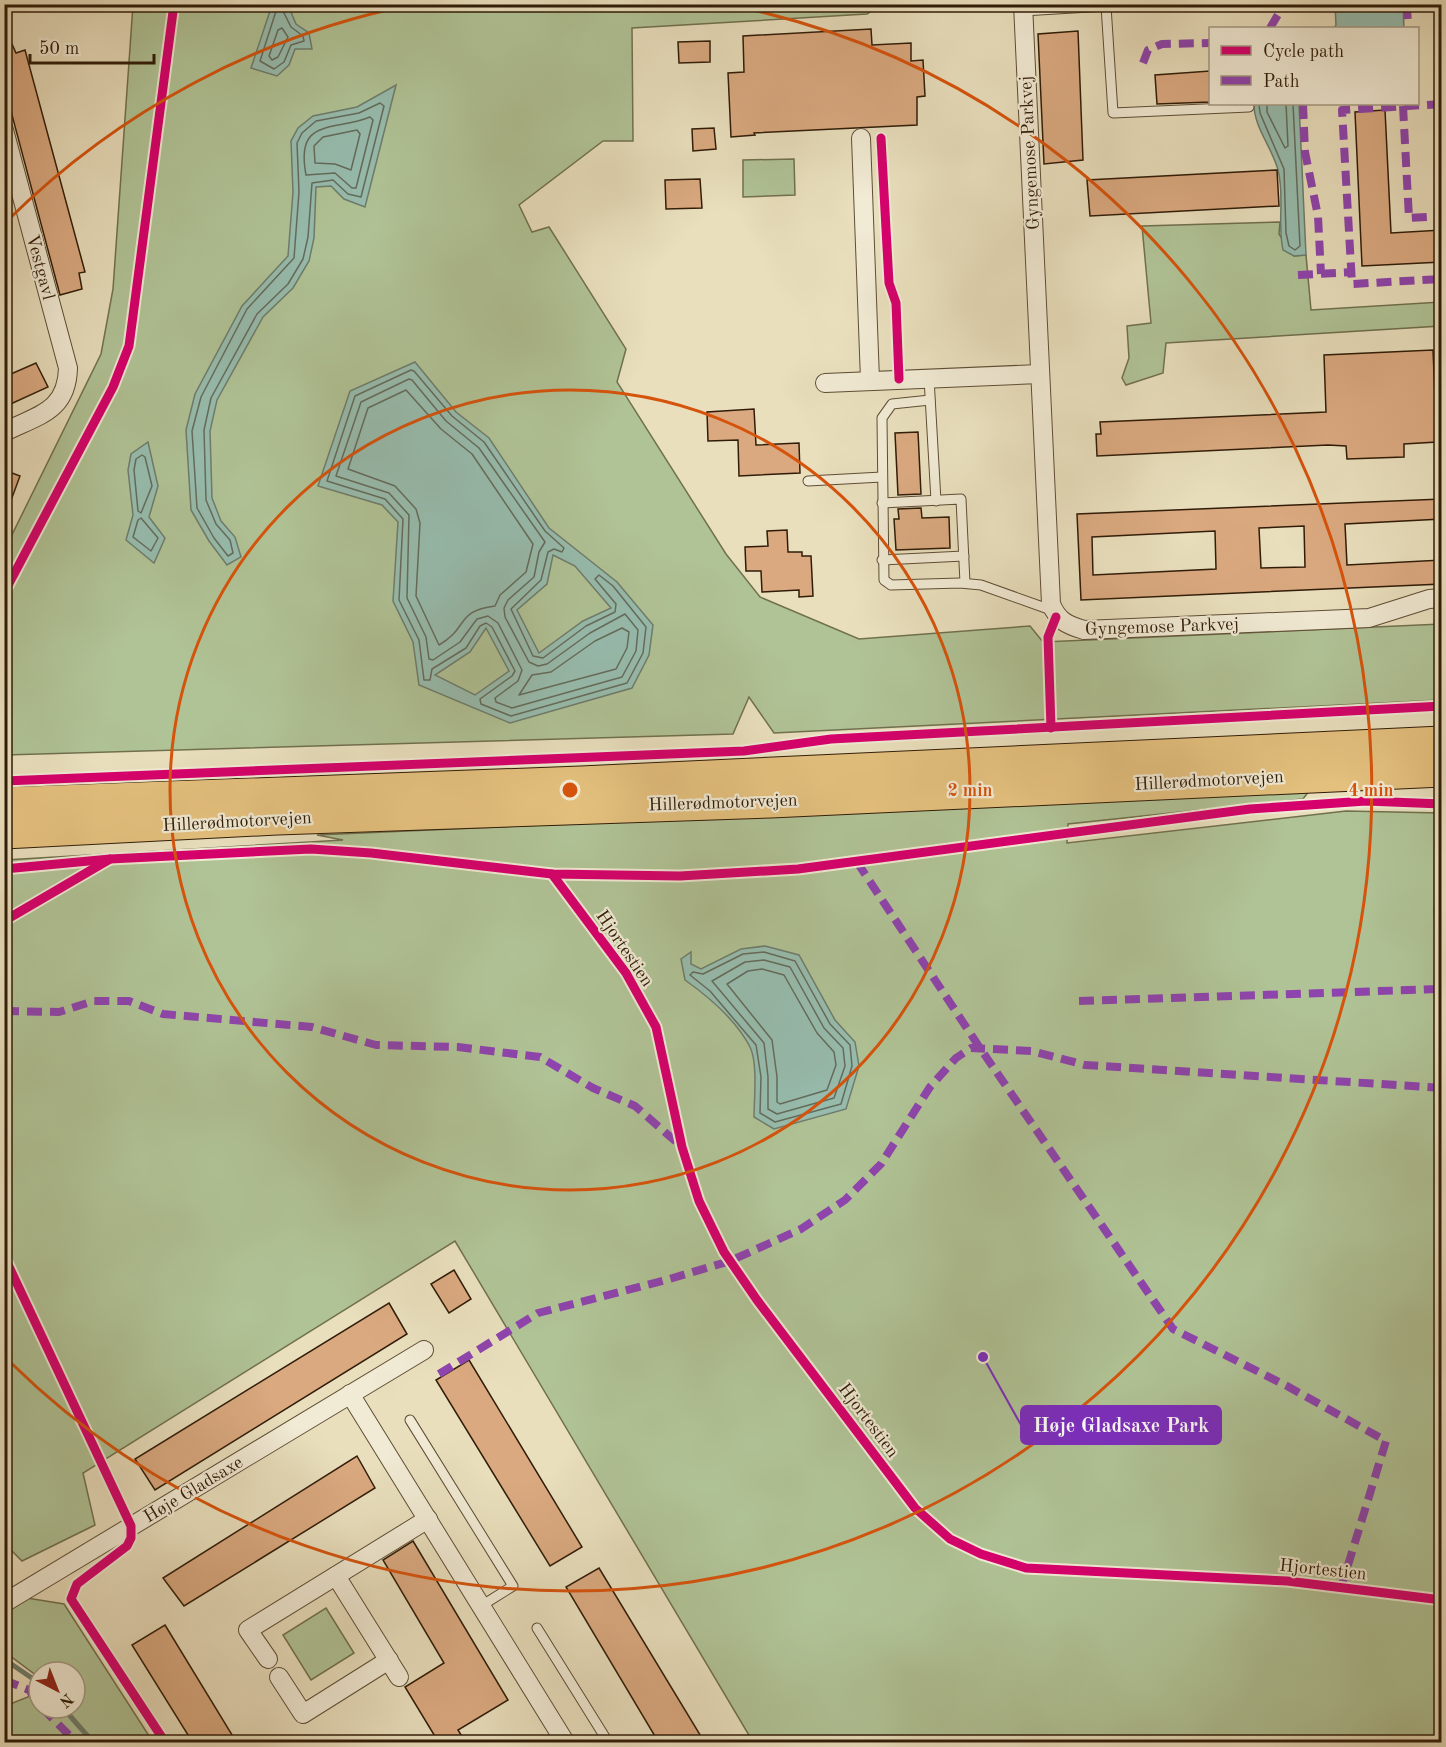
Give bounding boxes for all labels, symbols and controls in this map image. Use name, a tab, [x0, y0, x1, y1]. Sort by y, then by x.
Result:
scale bar	[30, 27, 154, 65]
legend	[1209, 27, 1419, 105]
text: 50 m	[39, 40, 79, 58]
text: Cycle path	[1263, 43, 1344, 61]
text: Path	[1263, 73, 1300, 91]
street label: Gyngemose Parkvej	[1017, 75, 1043, 231]
street label: Vestgavl	[23, 233, 57, 302]
street label: Gyngemose Parkvej	[1085, 615, 1239, 639]
street label: Hillerødmotorvejen	[1134, 768, 1284, 794]
centre of rings	[560, 780, 580, 800]
text: 2 min	[947, 782, 993, 800]
text: 4 min	[1348, 782, 1394, 800]
street label: Hillerødmotorvejen	[648, 791, 798, 815]
street label: Hillerødmotorvejen	[162, 809, 312, 835]
street label: Hjortestien	[592, 907, 656, 990]
street label: Hjortestien	[835, 1380, 902, 1461]
callout: Høje Gladsaxe Park	[1021, 1406, 1221, 1444]
text: Høje Gladsaxe Park	[1033, 1417, 1209, 1437]
street label: Høje Gladsaxe	[141, 1453, 246, 1526]
street label: Hjortestien	[1278, 1556, 1368, 1584]
north arrow	[27, 1660, 87, 1720]
text: N	[55, 1690, 76, 1710]

